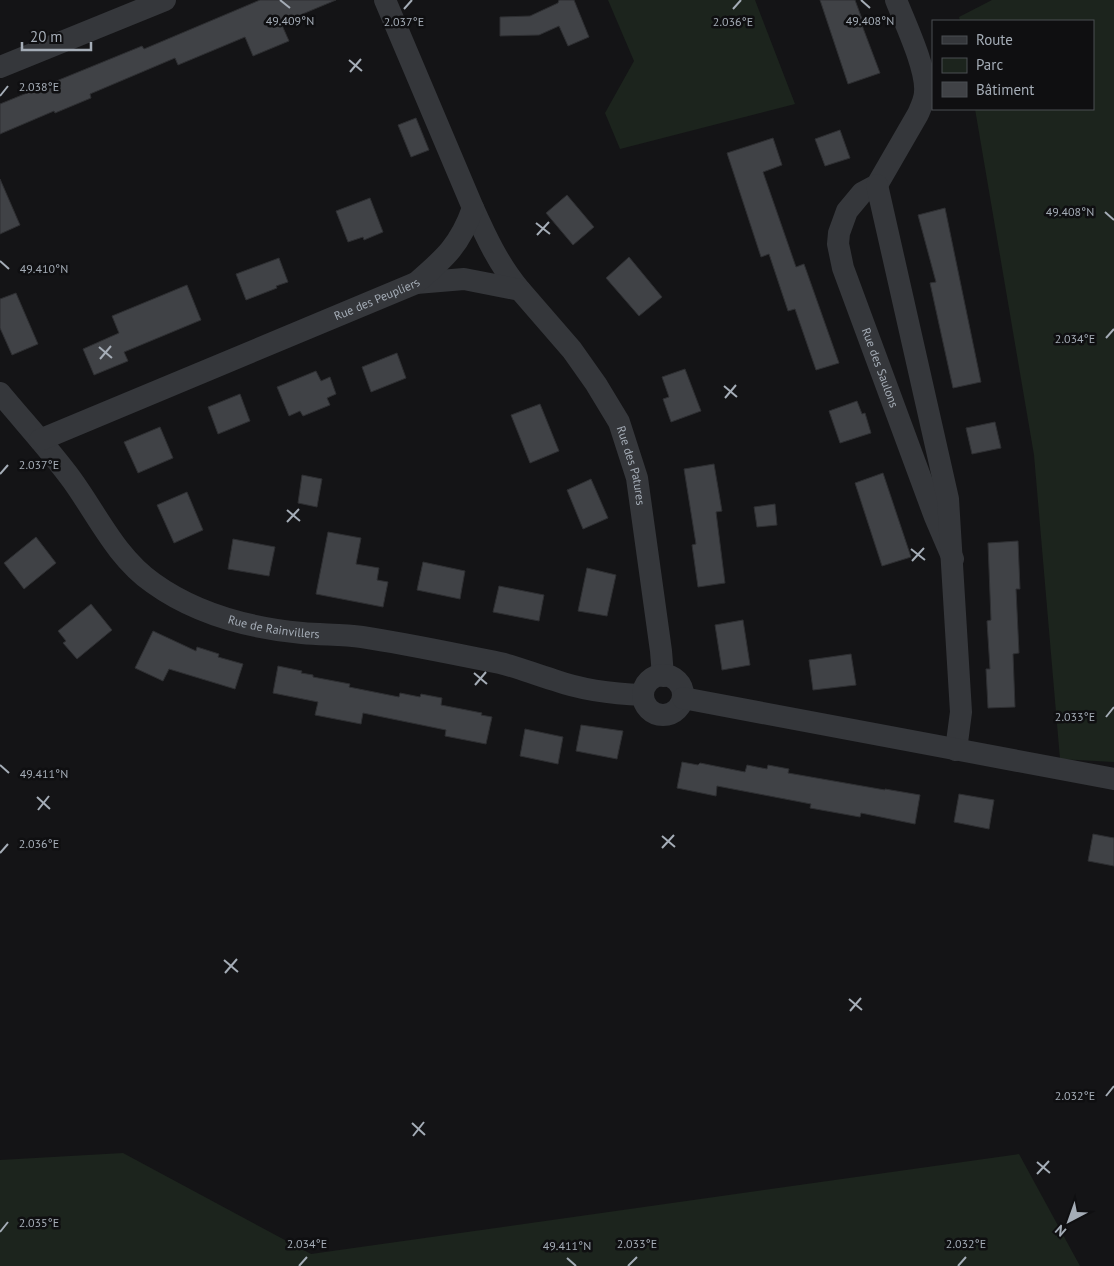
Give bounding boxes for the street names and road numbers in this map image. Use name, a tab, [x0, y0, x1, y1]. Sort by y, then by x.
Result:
street label: Rue des Peupliers	[332, 275, 423, 323]
street label: Rue des Saulons	[859, 326, 902, 410]
street label: Rue des Patures	[614, 424, 649, 506]
street label: Rue de Rainvillers	[226, 611, 320, 641]

